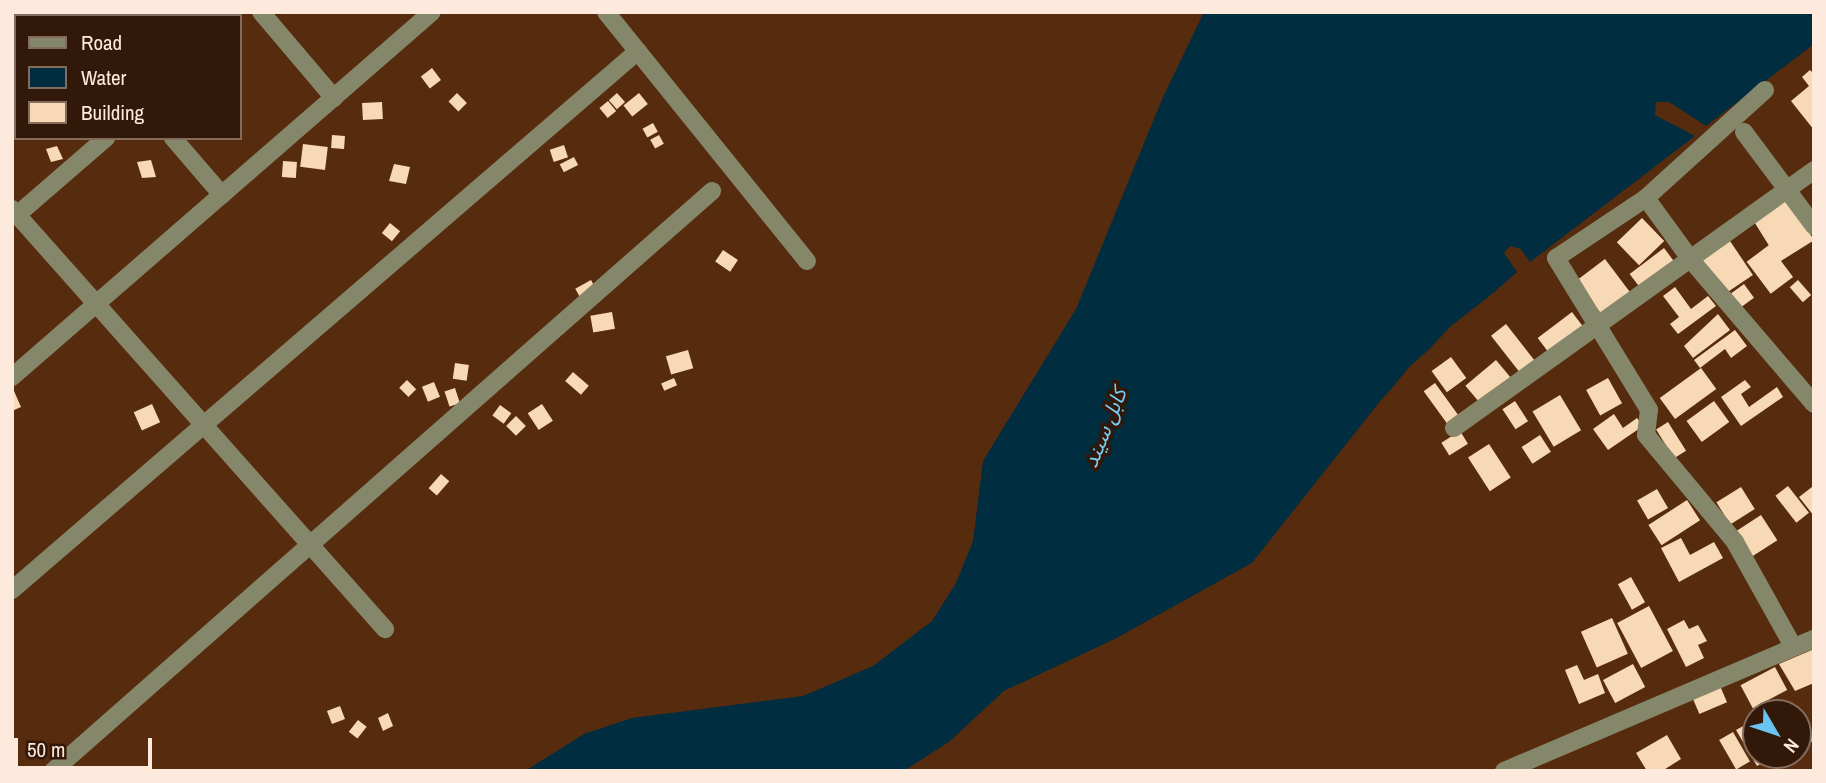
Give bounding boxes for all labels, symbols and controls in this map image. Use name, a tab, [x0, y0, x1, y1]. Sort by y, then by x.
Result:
legend	[14, 14, 242, 140]
text: Road	[81, 28, 122, 57]
text: Water	[81, 63, 126, 92]
text: Building	[81, 98, 144, 127]
water label: کابل سيند	[1078, 385, 1132, 471]
north arrow	[1742, 699, 1812, 769]
scale bar	[18, 724, 156, 768]
text: N	[1778, 733, 1805, 759]
text: 50 m	[27, 735, 65, 764]

